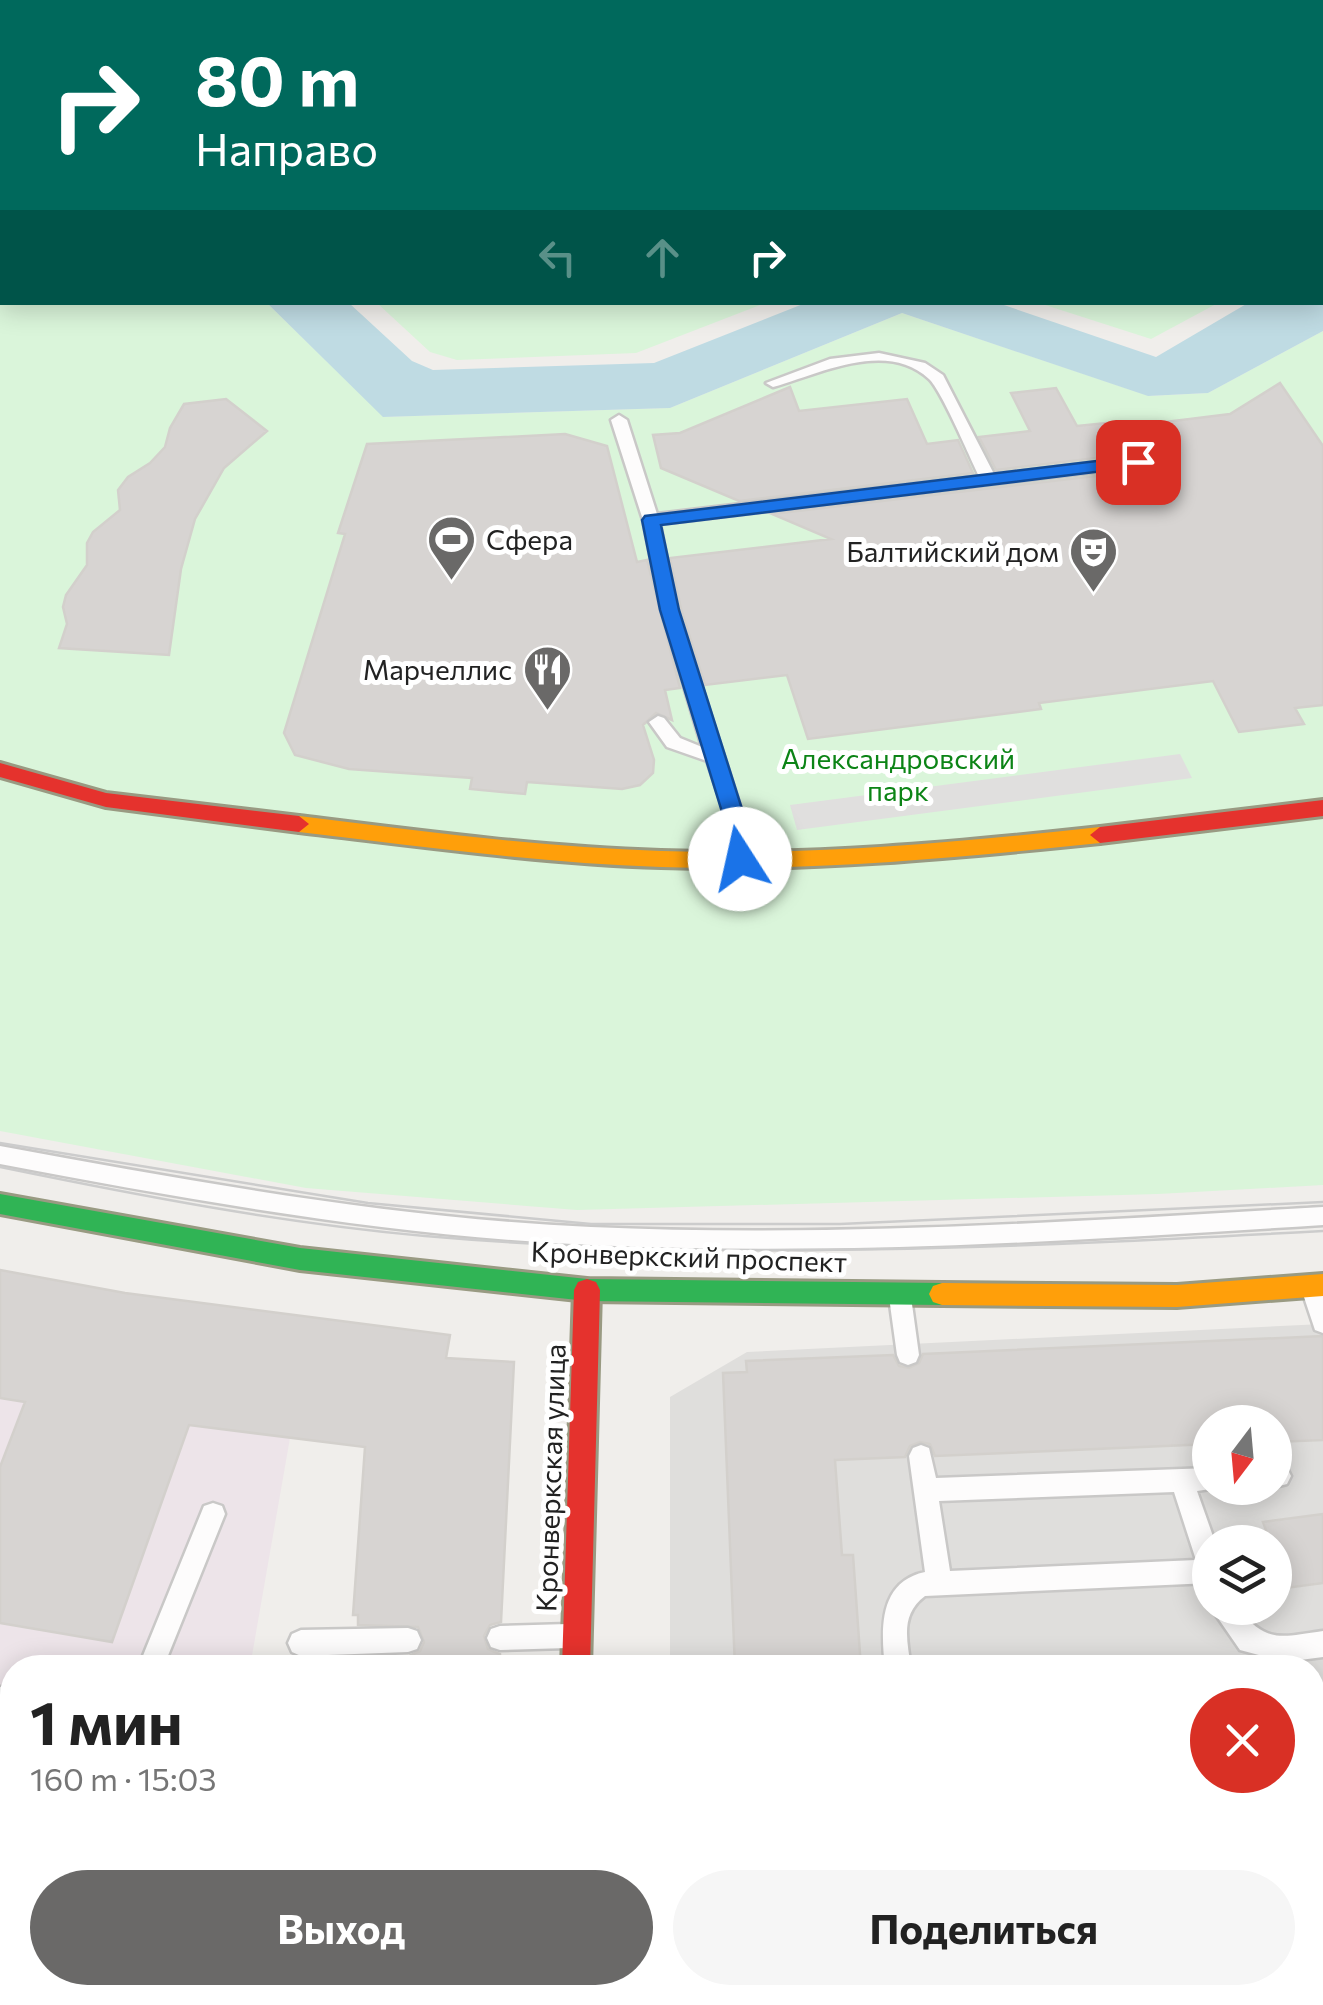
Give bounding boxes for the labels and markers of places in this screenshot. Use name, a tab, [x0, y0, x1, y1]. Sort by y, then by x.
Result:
pin	[1096, 420, 1181, 505]
sports icon: Сфера	[425, 514, 477, 582]
place label: Сфера	[486, 522, 573, 556]
theatre icon: Балтийский дом	[1068, 526, 1120, 594]
place label: Балтийский дом	[846, 534, 1059, 568]
restaurant icon: Марчеллис	[521, 644, 573, 712]
place label: Марчеллис	[363, 652, 512, 686]

